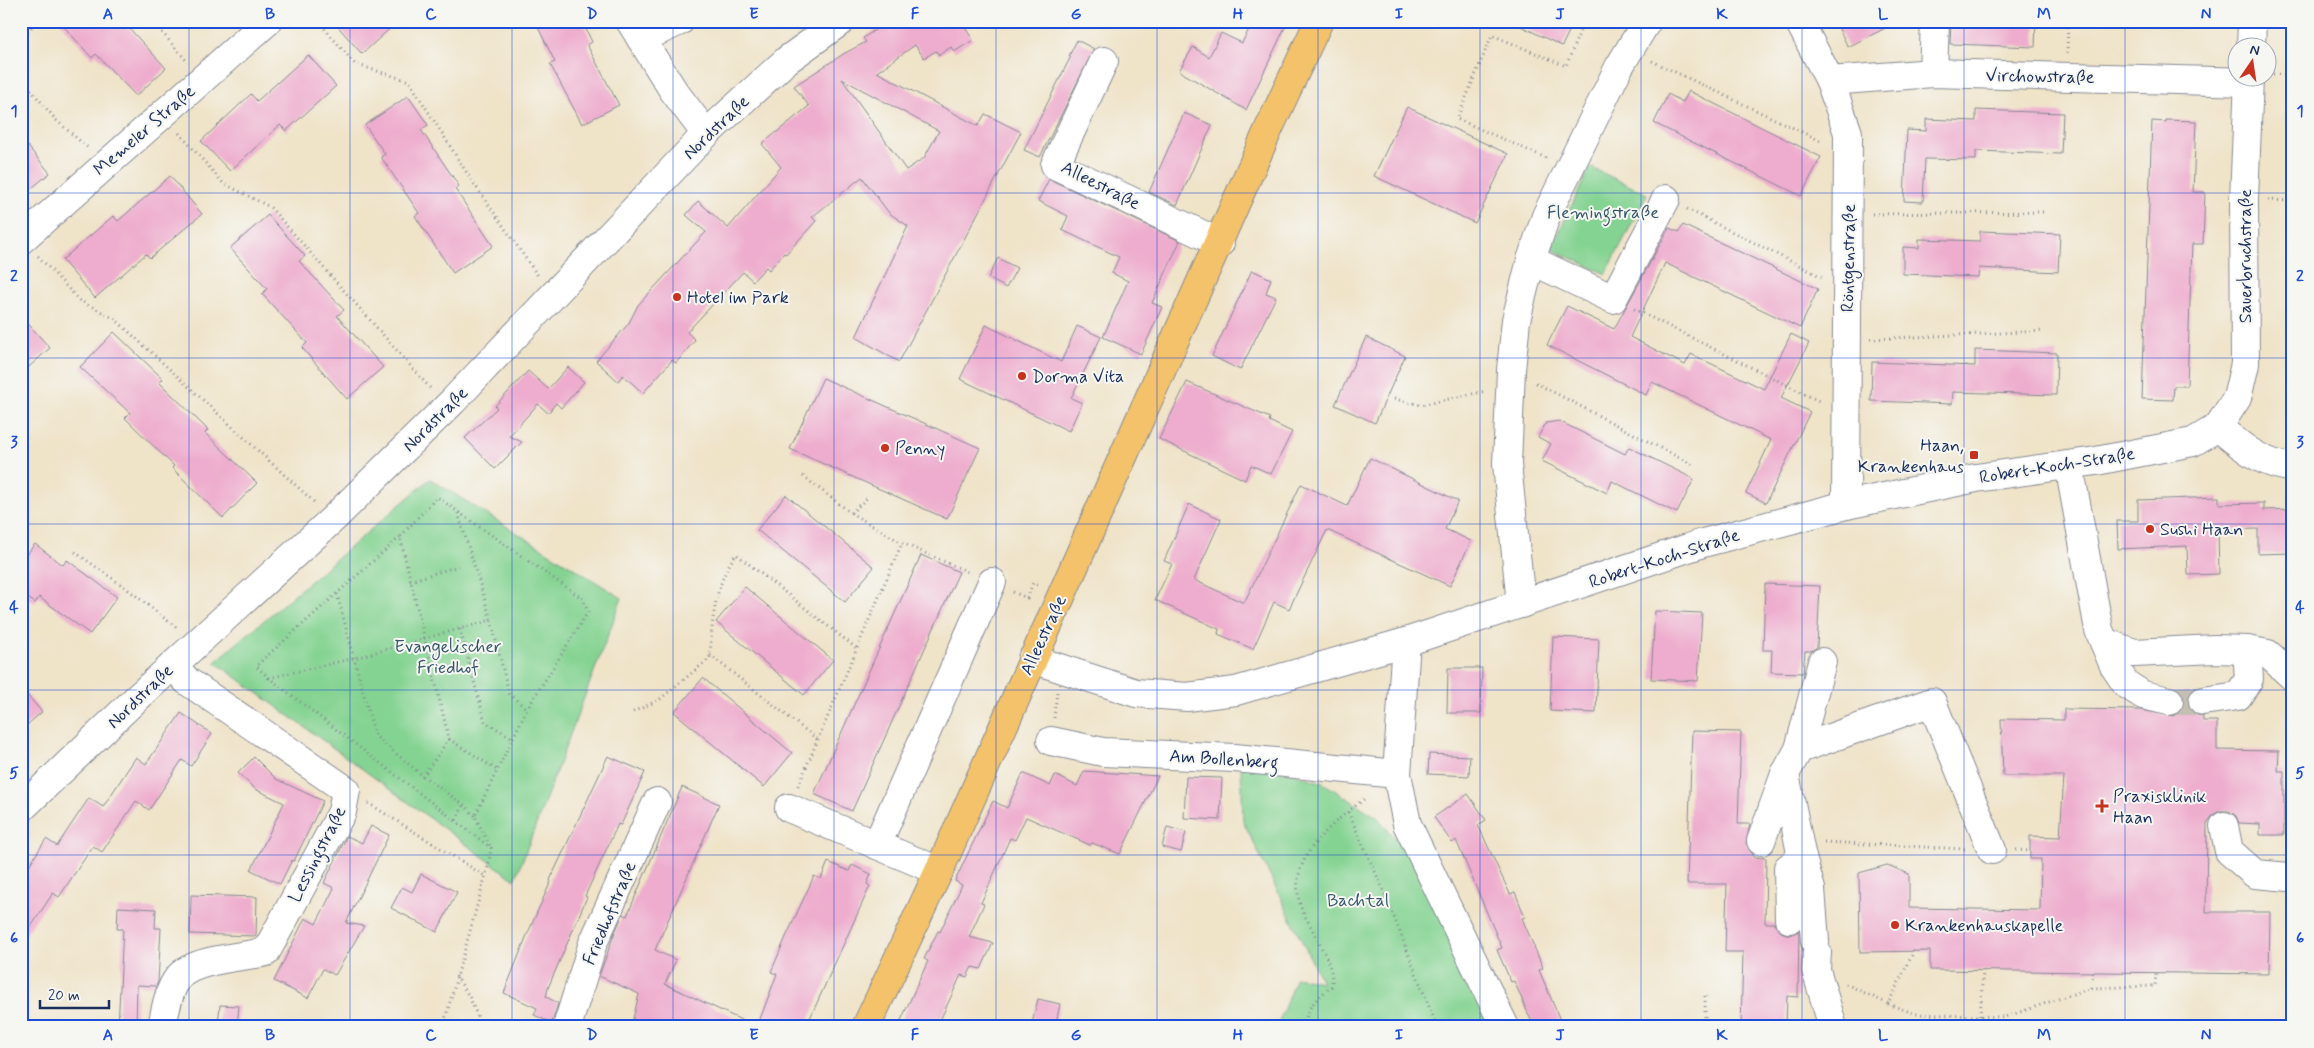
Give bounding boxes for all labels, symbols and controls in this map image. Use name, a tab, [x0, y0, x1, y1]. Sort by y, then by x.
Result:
text: A	[103, 4, 113, 25]
text: B	[265, 4, 275, 25]
text: C	[425, 4, 437, 25]
text: D	[586, 4, 598, 25]
text: E	[749, 4, 759, 25]
text: F	[911, 4, 920, 25]
text: G	[1071, 4, 1082, 25]
text: H	[1233, 4, 1244, 25]
text: I	[1395, 4, 1404, 25]
text: J	[1555, 4, 1565, 25]
text: K	[1716, 4, 1728, 25]
text: L	[1878, 4, 1889, 25]
text: M	[2037, 4, 2051, 25]
text: N	[2201, 4, 2211, 25]
north arrow	[2226, 38, 2276, 88]
text: N	[2248, 40, 2261, 60]
street label: Virchowstraße	[1985, 64, 2095, 90]
street label: Memeler Straße	[89, 80, 201, 182]
street label: Nordstraße	[678, 90, 755, 165]
text: 1	[10, 101, 18, 122]
text: 1	[2296, 101, 2304, 122]
street label: Alleestraße	[1057, 156, 1144, 216]
street label: Sauerbruchstraße	[2234, 189, 2258, 323]
park label: Flemingstraße	[1547, 201, 1659, 227]
street label: Röntgenstraße	[1836, 204, 1863, 312]
text: 2	[10, 266, 18, 287]
text: 2	[2296, 266, 2304, 287]
place label: Hotel im Park	[687, 286, 789, 310]
marker: Hotel im Park	[671, 291, 683, 303]
place label: Dorma Vita	[1032, 365, 1124, 389]
marker: Dorma Vita	[1016, 370, 1028, 382]
street label: Nordstraße	[398, 382, 474, 458]
text: 3	[10, 432, 18, 453]
text: 3	[2296, 432, 2304, 453]
place label: Haan, Krankenhaus	[1858, 434, 1964, 479]
place label: Penny	[895, 437, 945, 461]
marker: Penny	[879, 442, 891, 454]
street label: Robert-Koch-Straße	[1978, 442, 2137, 490]
marker: Haan, Krankenhaus	[1968, 449, 1980, 461]
place label: Sushi Haan	[2160, 518, 2243, 542]
street label: Robert-Koch-Straße	[1586, 523, 1743, 595]
marker: Sushi Haan	[2144, 523, 2156, 535]
street label: Alleestraße	[1015, 591, 1073, 679]
text: 4	[9, 597, 19, 618]
text: 4	[2295, 597, 2305, 618]
park label: Evangelischer Friedhof	[394, 635, 502, 680]
street label: Nordstraße	[102, 659, 179, 734]
street label: Am Bollenberg	[1168, 744, 1279, 778]
text: 5	[9, 763, 19, 784]
text: 5	[2295, 763, 2305, 784]
place label: Praxisklinik Haan	[2113, 785, 2206, 830]
marker: Praxisklinik Haan	[2095, 799, 2109, 813]
street label: Lessingstraße	[283, 802, 354, 907]
street label: Friedhofstraße	[577, 858, 643, 969]
park label: Bachtal	[1327, 889, 1389, 913]
place label: Krankenhauskapelle	[1905, 914, 2064, 938]
marker: Krankenhauskapelle	[1889, 919, 1901, 931]
text: 6	[10, 928, 18, 949]
text: 6	[2296, 928, 2304, 949]
scale bar	[40, 978, 109, 1010]
text: 20 m	[48, 986, 80, 1006]
text: A	[103, 1025, 113, 1046]
text: B	[265, 1025, 275, 1046]
text: C	[425, 1025, 437, 1046]
text: D	[586, 1025, 598, 1046]
text: E	[749, 1025, 759, 1046]
text: F	[911, 1025, 920, 1046]
text: G	[1071, 1025, 1082, 1046]
text: H	[1233, 1025, 1244, 1046]
text: I	[1395, 1025, 1404, 1046]
text: J	[1555, 1025, 1565, 1046]
text: K	[1716, 1025, 1728, 1046]
text: L	[1878, 1025, 1889, 1046]
text: M	[2037, 1025, 2051, 1046]
text: N	[2201, 1025, 2211, 1046]

